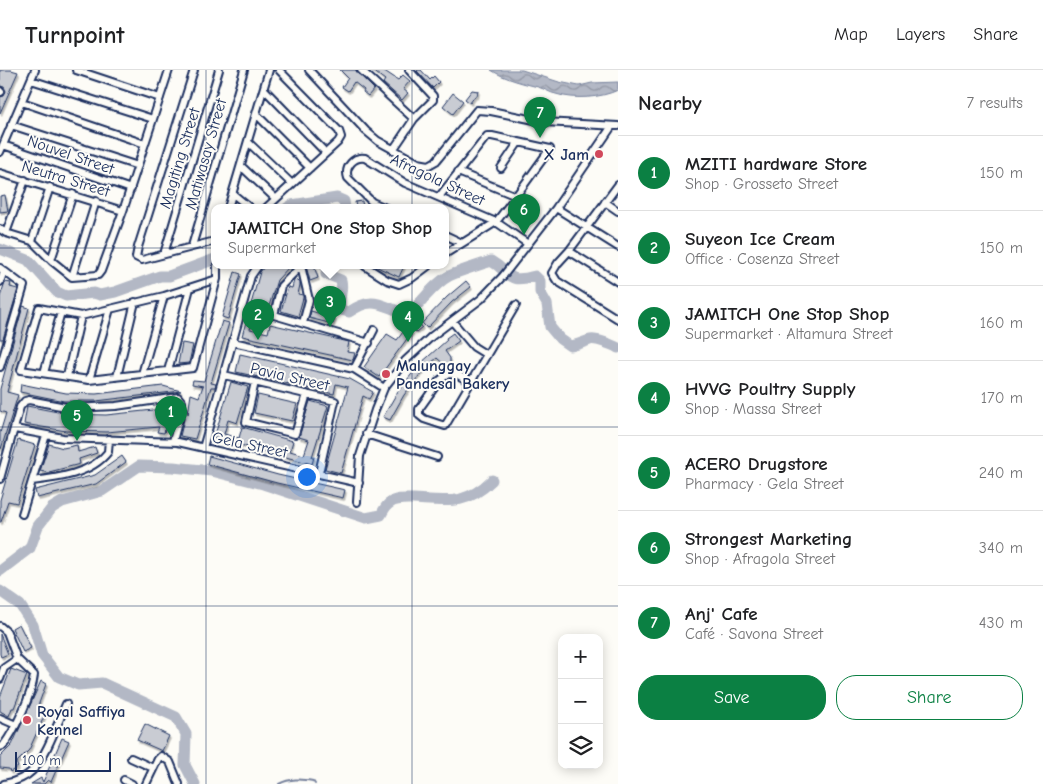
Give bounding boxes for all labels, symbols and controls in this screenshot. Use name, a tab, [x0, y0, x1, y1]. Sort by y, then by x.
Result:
text: Turnpoint	[25, 21, 124, 49]
text: Map	[834, 24, 868, 45]
text: Layers	[896, 24, 945, 45]
text: Share	[973, 24, 1018, 45]
text: Nearby	[638, 91, 702, 115]
text: 7 results	[966, 94, 1023, 112]
street label: Matiwasay Street	[181, 96, 231, 212]
pin: 7	[524, 97, 556, 138]
street label: Magiting Street	[156, 105, 204, 211]
street label: Nouvel Street	[25, 132, 117, 178]
place label: X Jam	[544, 146, 589, 164]
marker: X Jam	[593, 148, 605, 160]
street label: Afragola Street	[387, 150, 488, 210]
text: MZITI hardware Store	[685, 153, 867, 175]
street label: Neutra Street	[20, 157, 112, 201]
text: 1	[651, 164, 657, 182]
text: 150 m	[980, 164, 1023, 182]
text: Shop · Grosseto Street	[685, 175, 838, 193]
pin: 6	[508, 194, 540, 235]
popup	[211, 204, 449, 269]
text: JAMITCH One Stop Shop	[228, 217, 432, 239]
text: Suyeon Ice Cream	[685, 228, 835, 250]
text: Supermarket	[228, 239, 316, 257]
text: 2	[650, 239, 658, 257]
text: 150 m	[980, 239, 1023, 257]
text: Office · Cosenza Street	[685, 250, 839, 268]
pin: 3	[314, 286, 346, 327]
pin: 2	[242, 299, 274, 340]
pin: 4	[392, 301, 424, 342]
text: JAMITCH One Stop Shop	[685, 303, 889, 325]
text: 3	[650, 314, 658, 332]
text: 160 m	[980, 314, 1023, 332]
text: Supermarket · Altamura Street	[685, 325, 893, 343]
place label: Malunggay Pandesal Bakery	[396, 357, 510, 393]
street label: Pavia Street	[249, 359, 331, 395]
marker: Malunggay Pandesal Bakery	[380, 368, 392, 380]
text: HVVG Poultry Supply	[685, 378, 856, 400]
text: 4	[650, 389, 658, 407]
text: 170 m	[981, 389, 1023, 407]
pin: 1	[155, 396, 187, 437]
pin: 5	[61, 400, 93, 441]
text: Shop · Massa Street	[685, 400, 821, 418]
street label: Gela Street	[210, 428, 290, 462]
text: ACERO Drugstore	[685, 453, 828, 475]
your location	[294, 464, 320, 490]
text: 5	[650, 464, 658, 482]
text: 240 m	[979, 464, 1023, 482]
text: Pharmacy · Gela Street	[685, 475, 844, 493]
text: Strongest Marketing	[685, 528, 852, 550]
text: 6	[650, 539, 658, 557]
text: 340 m	[979, 539, 1023, 557]
text: Shop · Afragola Street	[685, 550, 835, 568]
text: Anj' Cafe	[685, 603, 758, 625]
text: 7	[650, 614, 658, 632]
text: 430 m	[979, 614, 1023, 632]
text: Café · Savona Street	[685, 625, 823, 643]
map controls	[558, 634, 603, 769]
button: +	[558, 634, 603, 679]
button: Save	[638, 675, 826, 720]
button: Share	[836, 675, 1023, 720]
button: −	[558, 679, 603, 724]
place label: Royal Saffiya Kennel	[37, 703, 125, 739]
marker: Royal Saffiya Kennel	[21, 714, 33, 726]
button: layers	[558, 724, 603, 769]
scale bar	[15, 749, 111, 772]
text: 100 m	[22, 752, 61, 769]

